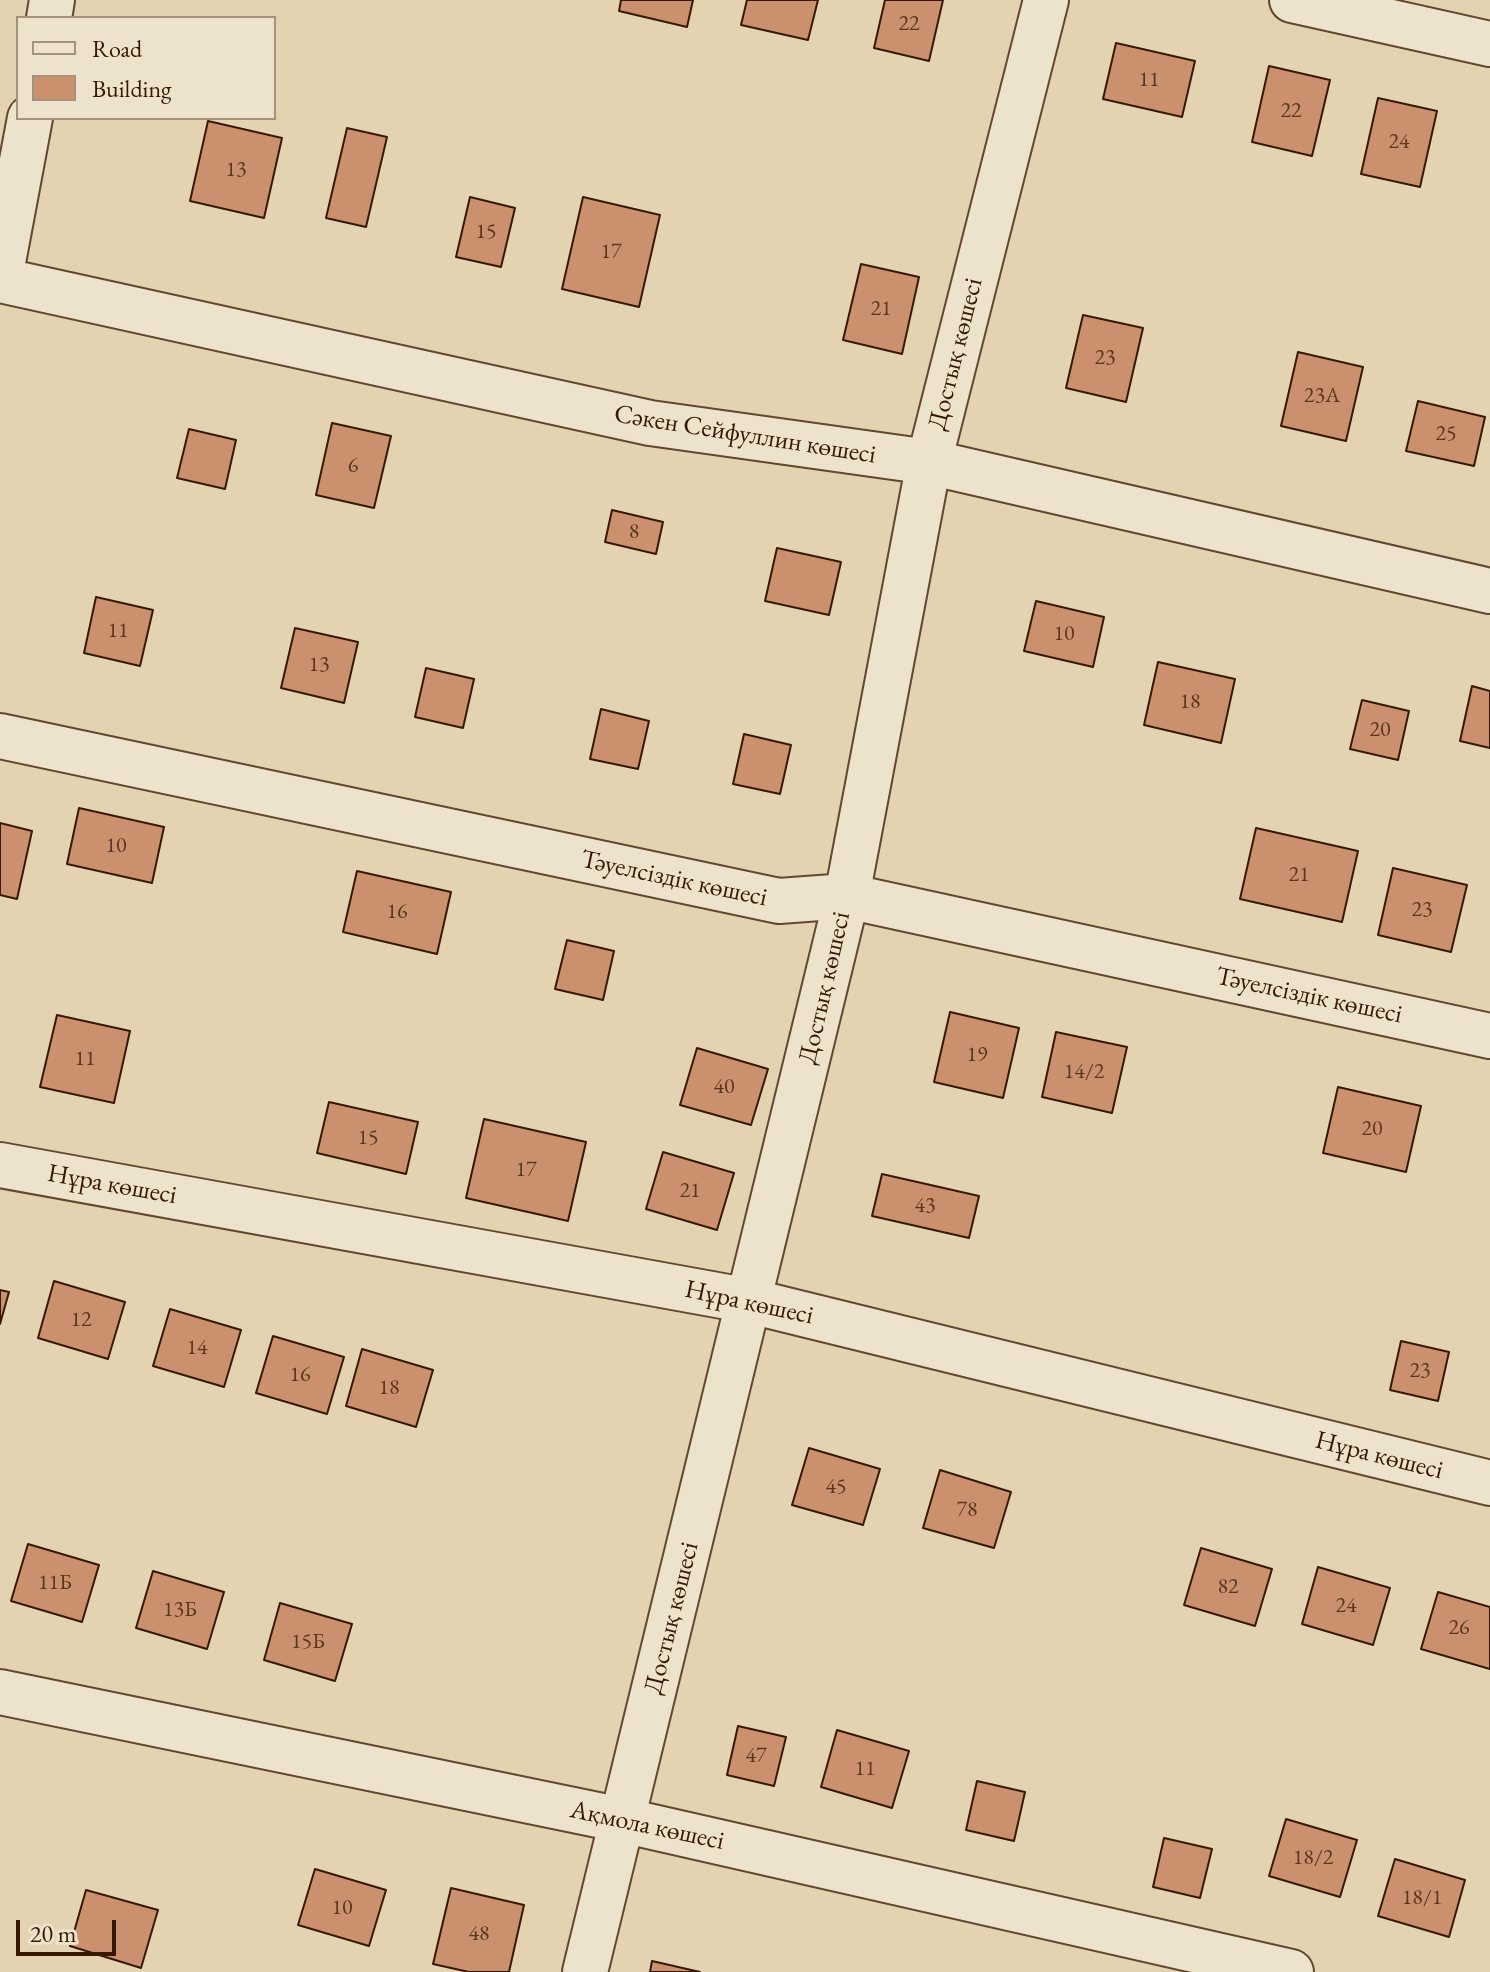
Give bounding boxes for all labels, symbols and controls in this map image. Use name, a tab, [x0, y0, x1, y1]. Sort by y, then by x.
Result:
house number: 22	[898, 11, 920, 37]
legend	[16, 16, 276, 120]
text: Road	[92, 33, 142, 64]
house number: 11	[1138, 67, 1160, 93]
text: Building	[92, 73, 172, 104]
house number: 22	[1280, 98, 1302, 124]
house number: 24	[1388, 129, 1410, 155]
house number: 13	[225, 157, 247, 183]
house number: 15	[475, 219, 497, 245]
house number: 17	[600, 239, 622, 265]
street label: Достық көшесі	[922, 275, 990, 433]
house number: 21	[870, 296, 892, 322]
house number: 23	[1094, 345, 1116, 371]
house number: 23А	[1304, 383, 1340, 409]
street label: Сәкен Сейфуллин көшесі	[612, 399, 878, 471]
house number: 25	[1435, 421, 1457, 447]
house number: 6	[348, 453, 358, 479]
house number: 8	[629, 519, 639, 545]
house number: 11	[107, 618, 129, 644]
house number: 10	[1053, 621, 1075, 647]
house number: 13	[308, 652, 330, 678]
house number: 18	[1179, 689, 1201, 715]
house number: 20	[1369, 717, 1391, 743]
house number: 10	[105, 833, 127, 859]
street label: Тәуелсіздік көшесі	[578, 844, 770, 914]
house number: 21	[1288, 862, 1310, 888]
house number: 23	[1411, 897, 1433, 923]
house number: 16	[386, 899, 408, 925]
street label: Достық көшесі	[792, 909, 858, 1067]
street label: Тәуелсіздік көшесі	[1213, 961, 1405, 1031]
house number: 19	[966, 1042, 988, 1068]
house number: 11	[74, 1046, 96, 1072]
house number: 14/2	[1064, 1059, 1104, 1085]
house number: 40	[713, 1074, 735, 1100]
house number: 20	[1361, 1116, 1383, 1142]
house number: 15	[357, 1125, 379, 1151]
house number: 17	[515, 1157, 537, 1183]
street label: Нұра көшесі	[45, 1158, 179, 1212]
house number: 21	[679, 1178, 701, 1204]
house number: 43	[914, 1193, 936, 1219]
street label: Нұра көшесі	[682, 1274, 816, 1332]
house number: 12	[70, 1307, 92, 1333]
house number: 14	[186, 1335, 208, 1361]
house number: 23	[1409, 1358, 1431, 1384]
house number: 16	[289, 1362, 311, 1388]
house number: 18	[378, 1375, 400, 1401]
street label: Нұра көшесі	[1312, 1425, 1446, 1487]
house number: 45	[825, 1474, 847, 1500]
house number: 78	[956, 1497, 978, 1523]
street label: Достық көшесі	[638, 1539, 706, 1697]
house number: 11Б	[38, 1570, 72, 1596]
house number: 82	[1217, 1574, 1239, 1600]
house number: 24	[1335, 1593, 1357, 1619]
house number: 13Б	[163, 1597, 197, 1623]
house number: 26	[1448, 1615, 1470, 1641]
house number: 15Б	[291, 1629, 325, 1655]
house number: 47	[745, 1743, 767, 1769]
house number: 11	[854, 1756, 876, 1782]
street label: Ақмола көшесі	[567, 1794, 727, 1858]
house number: 18/2	[1293, 1845, 1333, 1871]
house number: 18/1	[1402, 1885, 1442, 1911]
house number: 10	[331, 1895, 353, 1921]
scale bar	[20, 1904, 120, 1954]
text: 20 m	[30, 1918, 77, 1949]
house number: 48	[468, 1921, 490, 1947]

